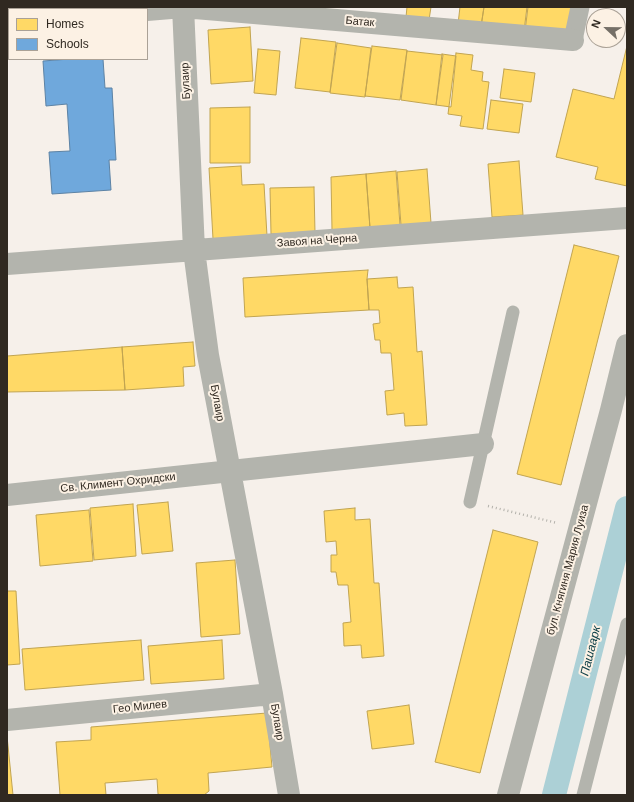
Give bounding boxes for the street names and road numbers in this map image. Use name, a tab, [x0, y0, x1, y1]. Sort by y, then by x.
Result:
street label: Батак	[345, 14, 375, 30]
street label: Булаир	[178, 62, 194, 100]
street label: Завоя на Черна	[276, 232, 358, 250]
street label: Булаир	[207, 384, 227, 422]
street label: Св. Климент Охридски	[60, 470, 176, 496]
street label: бул. Княгиня Мария Луиза	[544, 503, 592, 637]
street label: Гео Милев	[112, 698, 168, 716]
street label: Булаир	[268, 703, 286, 741]

